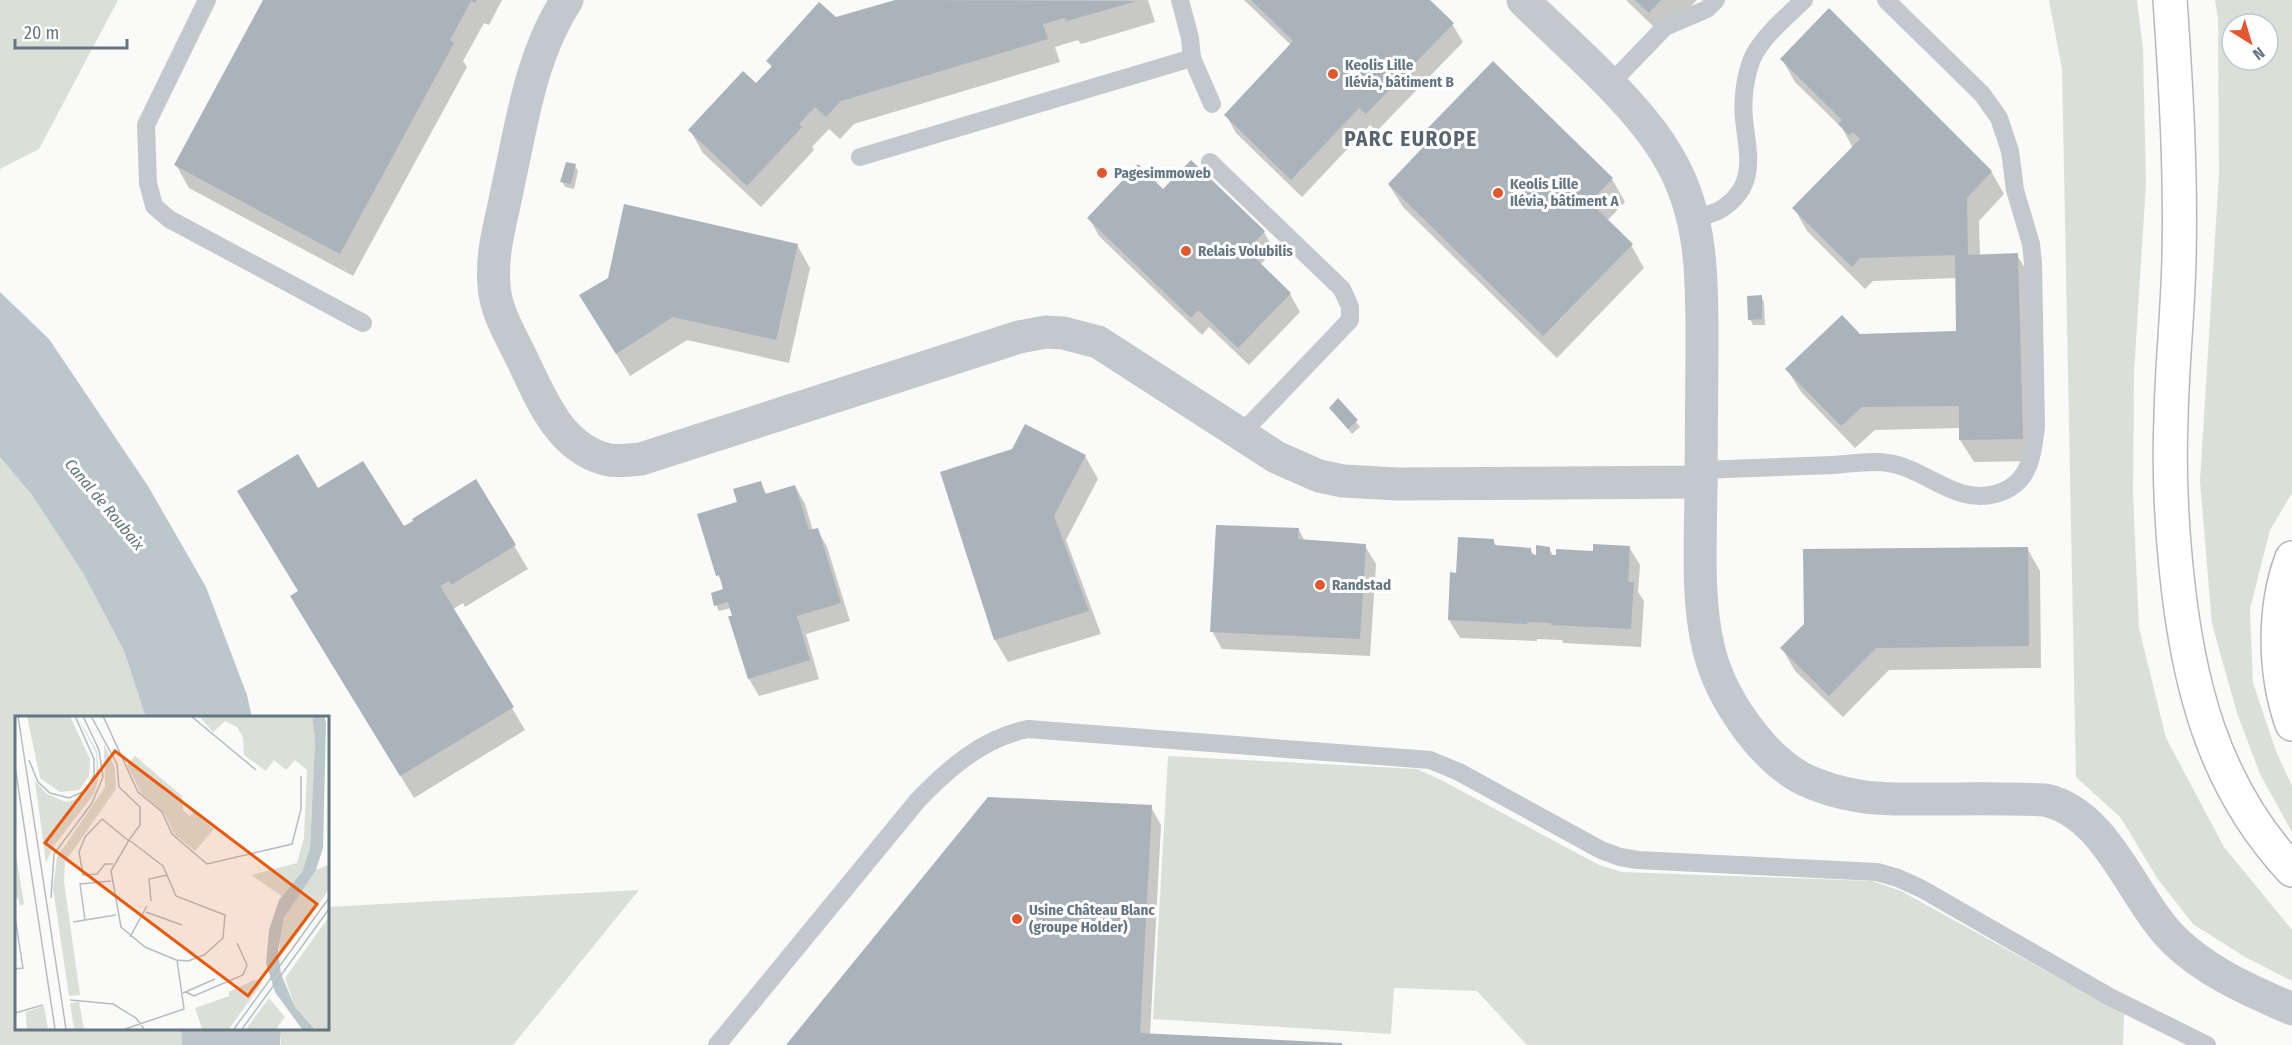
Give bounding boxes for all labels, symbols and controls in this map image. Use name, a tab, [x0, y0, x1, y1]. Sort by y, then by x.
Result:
scale bar	[15, 12, 128, 50]
north arrow	[2220, 12, 2280, 72]
text: 20 m	[24, 22, 59, 44]
text: N	[2249, 43, 2268, 64]
place label: Keolis Lille Ilévia, bâtiment B	[1345, 56, 1454, 91]
marker: Keolis Lille Ilévia, bâtiment B	[1326, 67, 1340, 81]
district label: PARC EUROPE	[1344, 126, 1478, 152]
place label: Pagesimmoweb	[1114, 164, 1211, 182]
marker: Pagesimmoweb	[1095, 166, 1109, 180]
place label: Keolis Lille Ilévia, bâtiment A	[1510, 175, 1619, 210]
marker: Keolis Lille Ilévia, bâtiment A	[1491, 186, 1505, 200]
place label: Relais Volubilis	[1198, 242, 1293, 260]
marker: Relais Volubilis	[1179, 244, 1193, 258]
water label: Canal de Roubaix	[61, 455, 149, 555]
place label: Randstad	[1332, 576, 1391, 594]
marker: Randstad	[1313, 578, 1327, 592]
inset map	[15, 716, 328, 1030]
place label: Usine Château Blanc (groupe Holder)	[1029, 901, 1155, 936]
marker: Usine Château Blanc (groupe Holder)	[1010, 912, 1024, 926]

